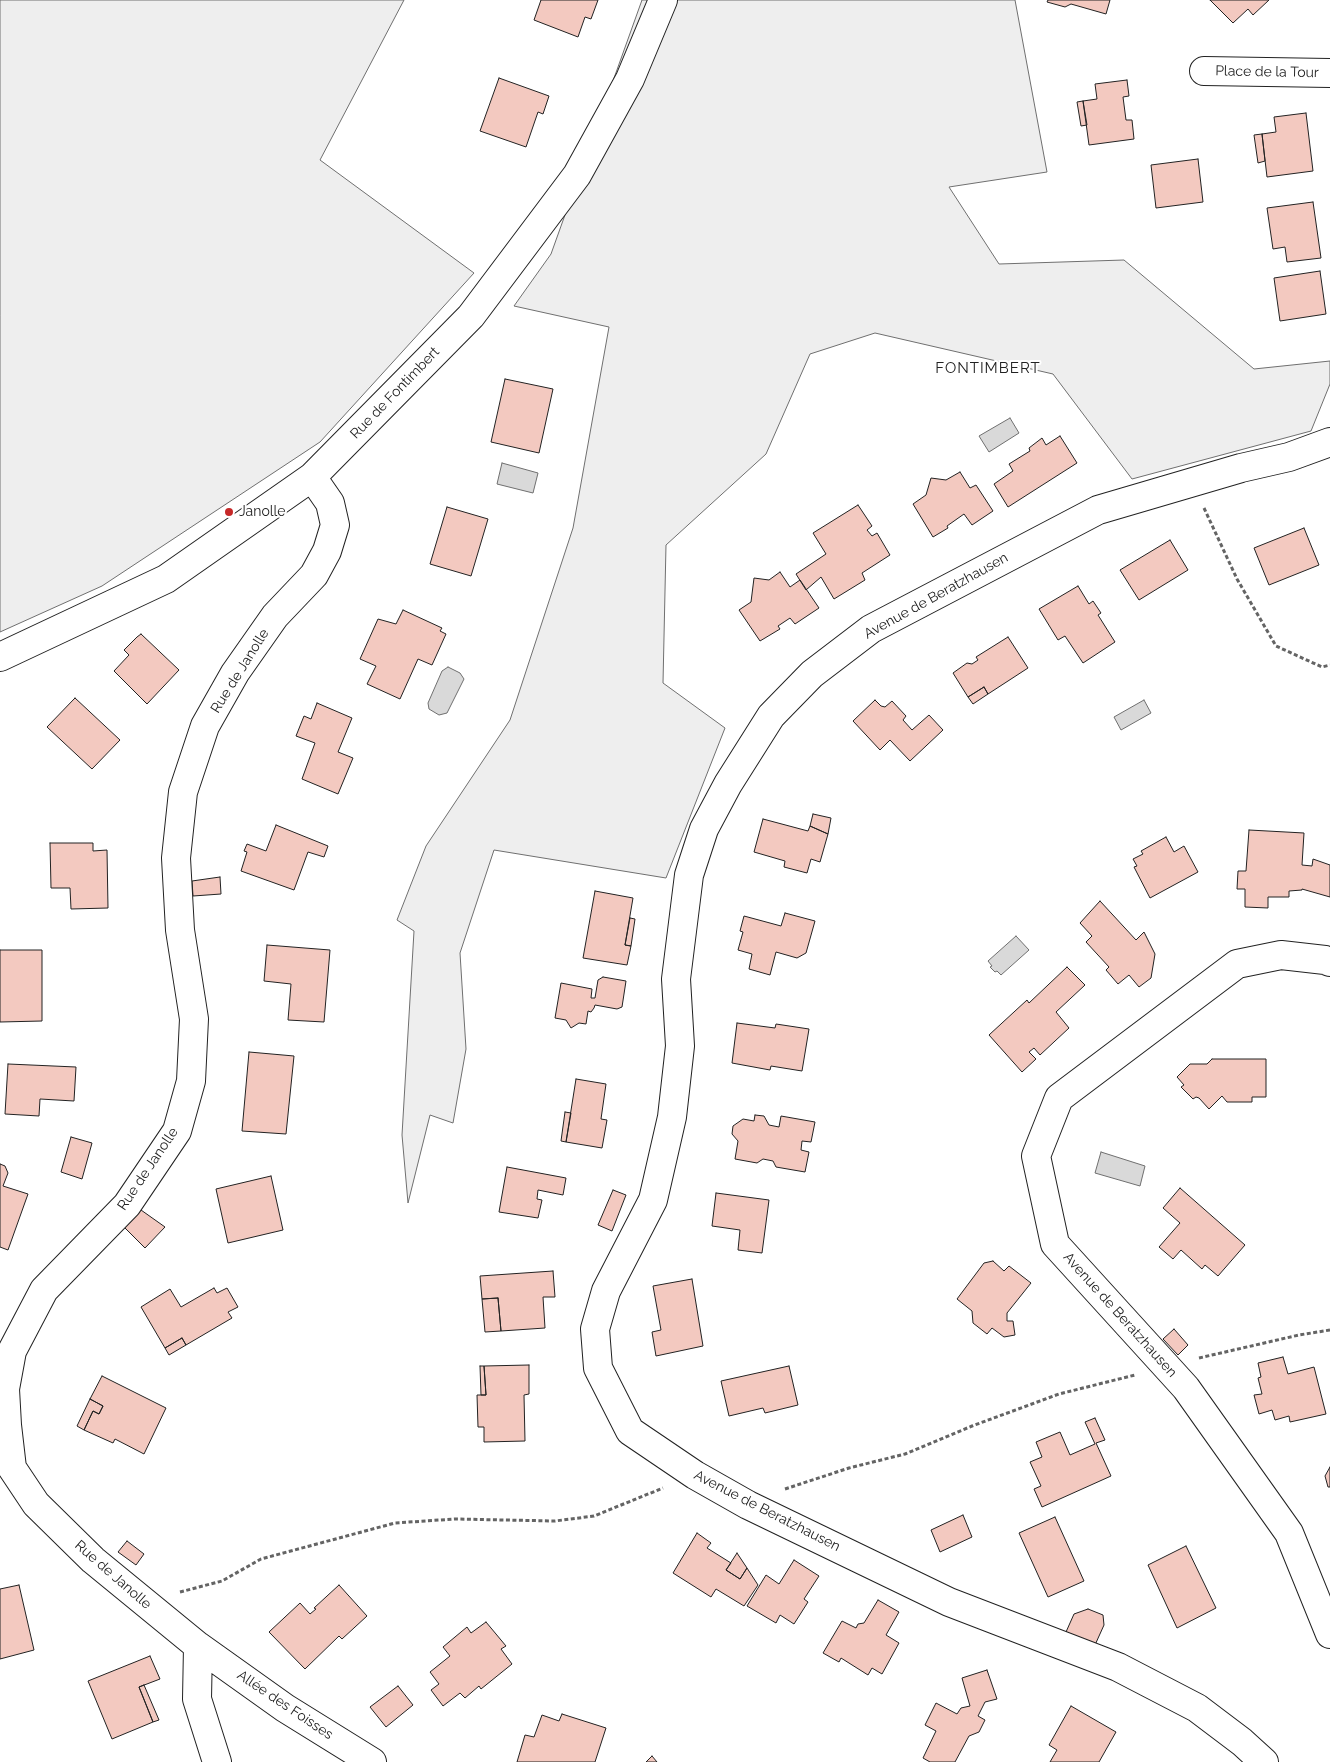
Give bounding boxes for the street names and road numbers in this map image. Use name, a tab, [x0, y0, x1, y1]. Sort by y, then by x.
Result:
street label: Place de la Tour	[1215, 63, 1319, 81]
street label: Rue de Fontimbert	[347, 344, 443, 442]
street label: Avenue de Beratzhausen	[861, 549, 1011, 643]
street label: Rue de Janolle	[207, 626, 273, 716]
street label: Rue de Janolle	[114, 1124, 182, 1214]
street label: Avenue de Beratzhausen	[1060, 1249, 1180, 1381]
street label: Avenue de Beratzhausen	[691, 1467, 843, 1555]
street label: Rue de Janolle	[71, 1537, 155, 1613]
street label: Allée des Foisses	[234, 1667, 336, 1743]

